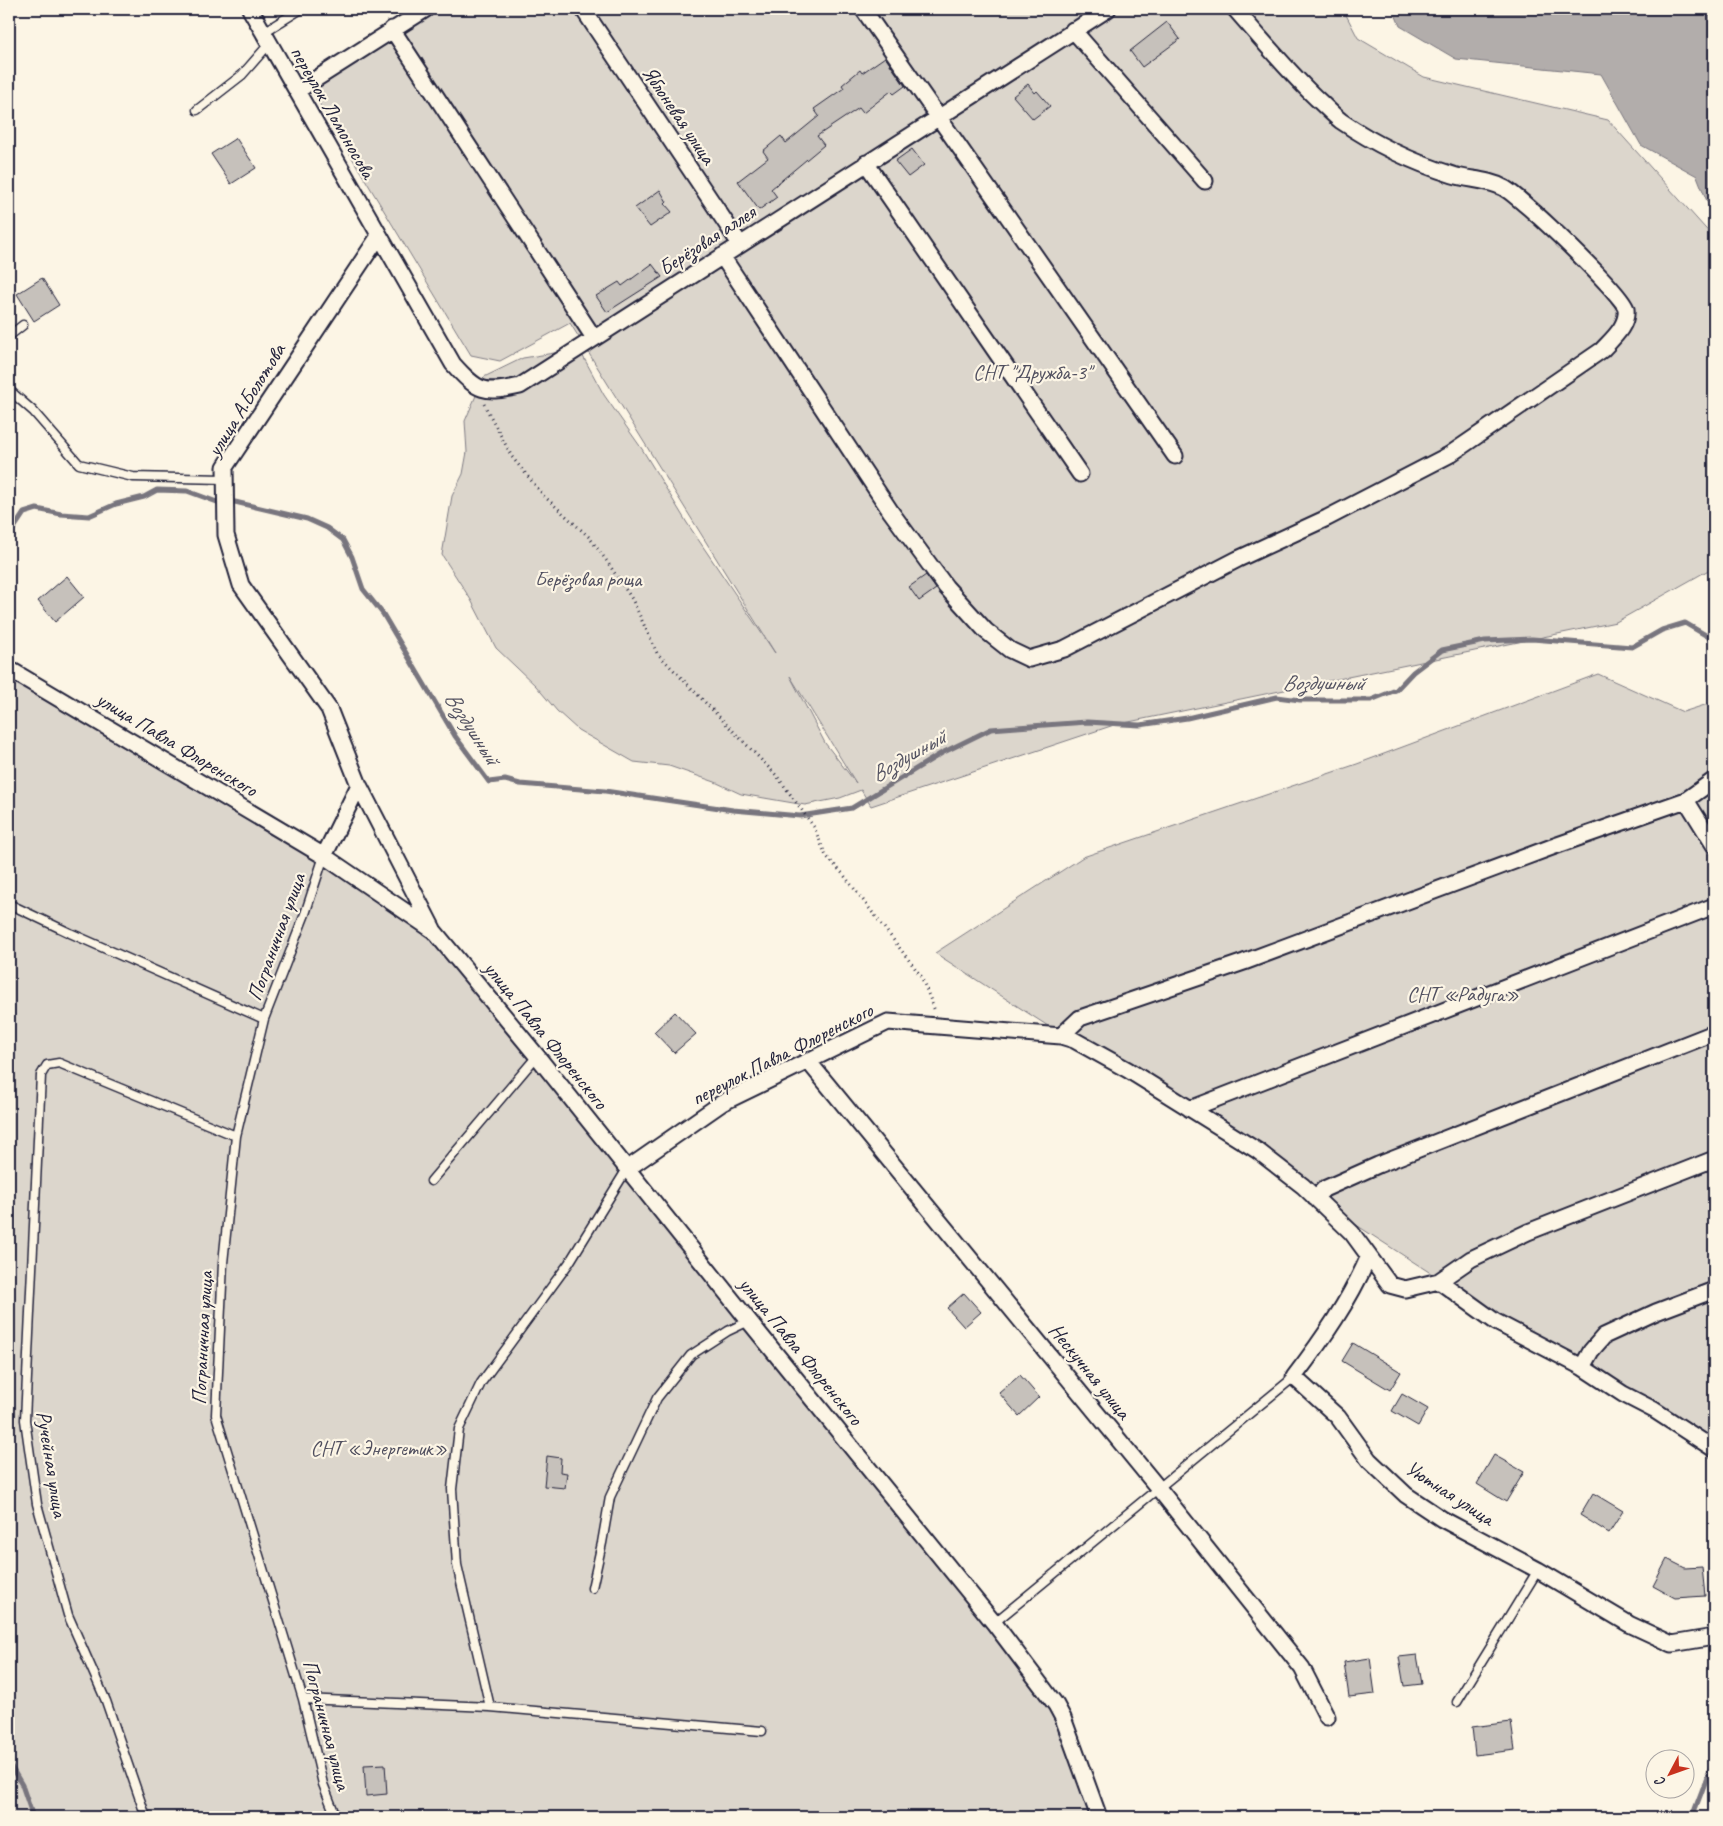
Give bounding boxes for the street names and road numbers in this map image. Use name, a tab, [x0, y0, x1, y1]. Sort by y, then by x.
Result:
street label: переулок Ломоносова	[285, 41, 383, 185]
street label: Яблоневая улица	[637, 61, 722, 171]
street label: Берёзовая аллея	[654, 198, 762, 282]
street label: улица А.Болотова	[200, 337, 292, 463]
street label: улица Павла Флоренского	[90, 685, 264, 803]
street label: Пограничная улица	[241, 868, 312, 1004]
street label: улица Павла Флоренского	[477, 954, 615, 1116]
street label: переулок Павла Флоренского	[687, 996, 879, 1111]
street label: Пограничная улица	[186, 1269, 219, 1405]
street label: улица Павла Флоренского	[732, 1270, 870, 1432]
street label: Нескучная улица	[1043, 1318, 1138, 1426]
street label: Ручейная улица	[31, 1409, 73, 1520]
street label: Уютная улица	[1401, 1455, 1501, 1533]
street label: Пограничная улица	[297, 1657, 357, 1794]

